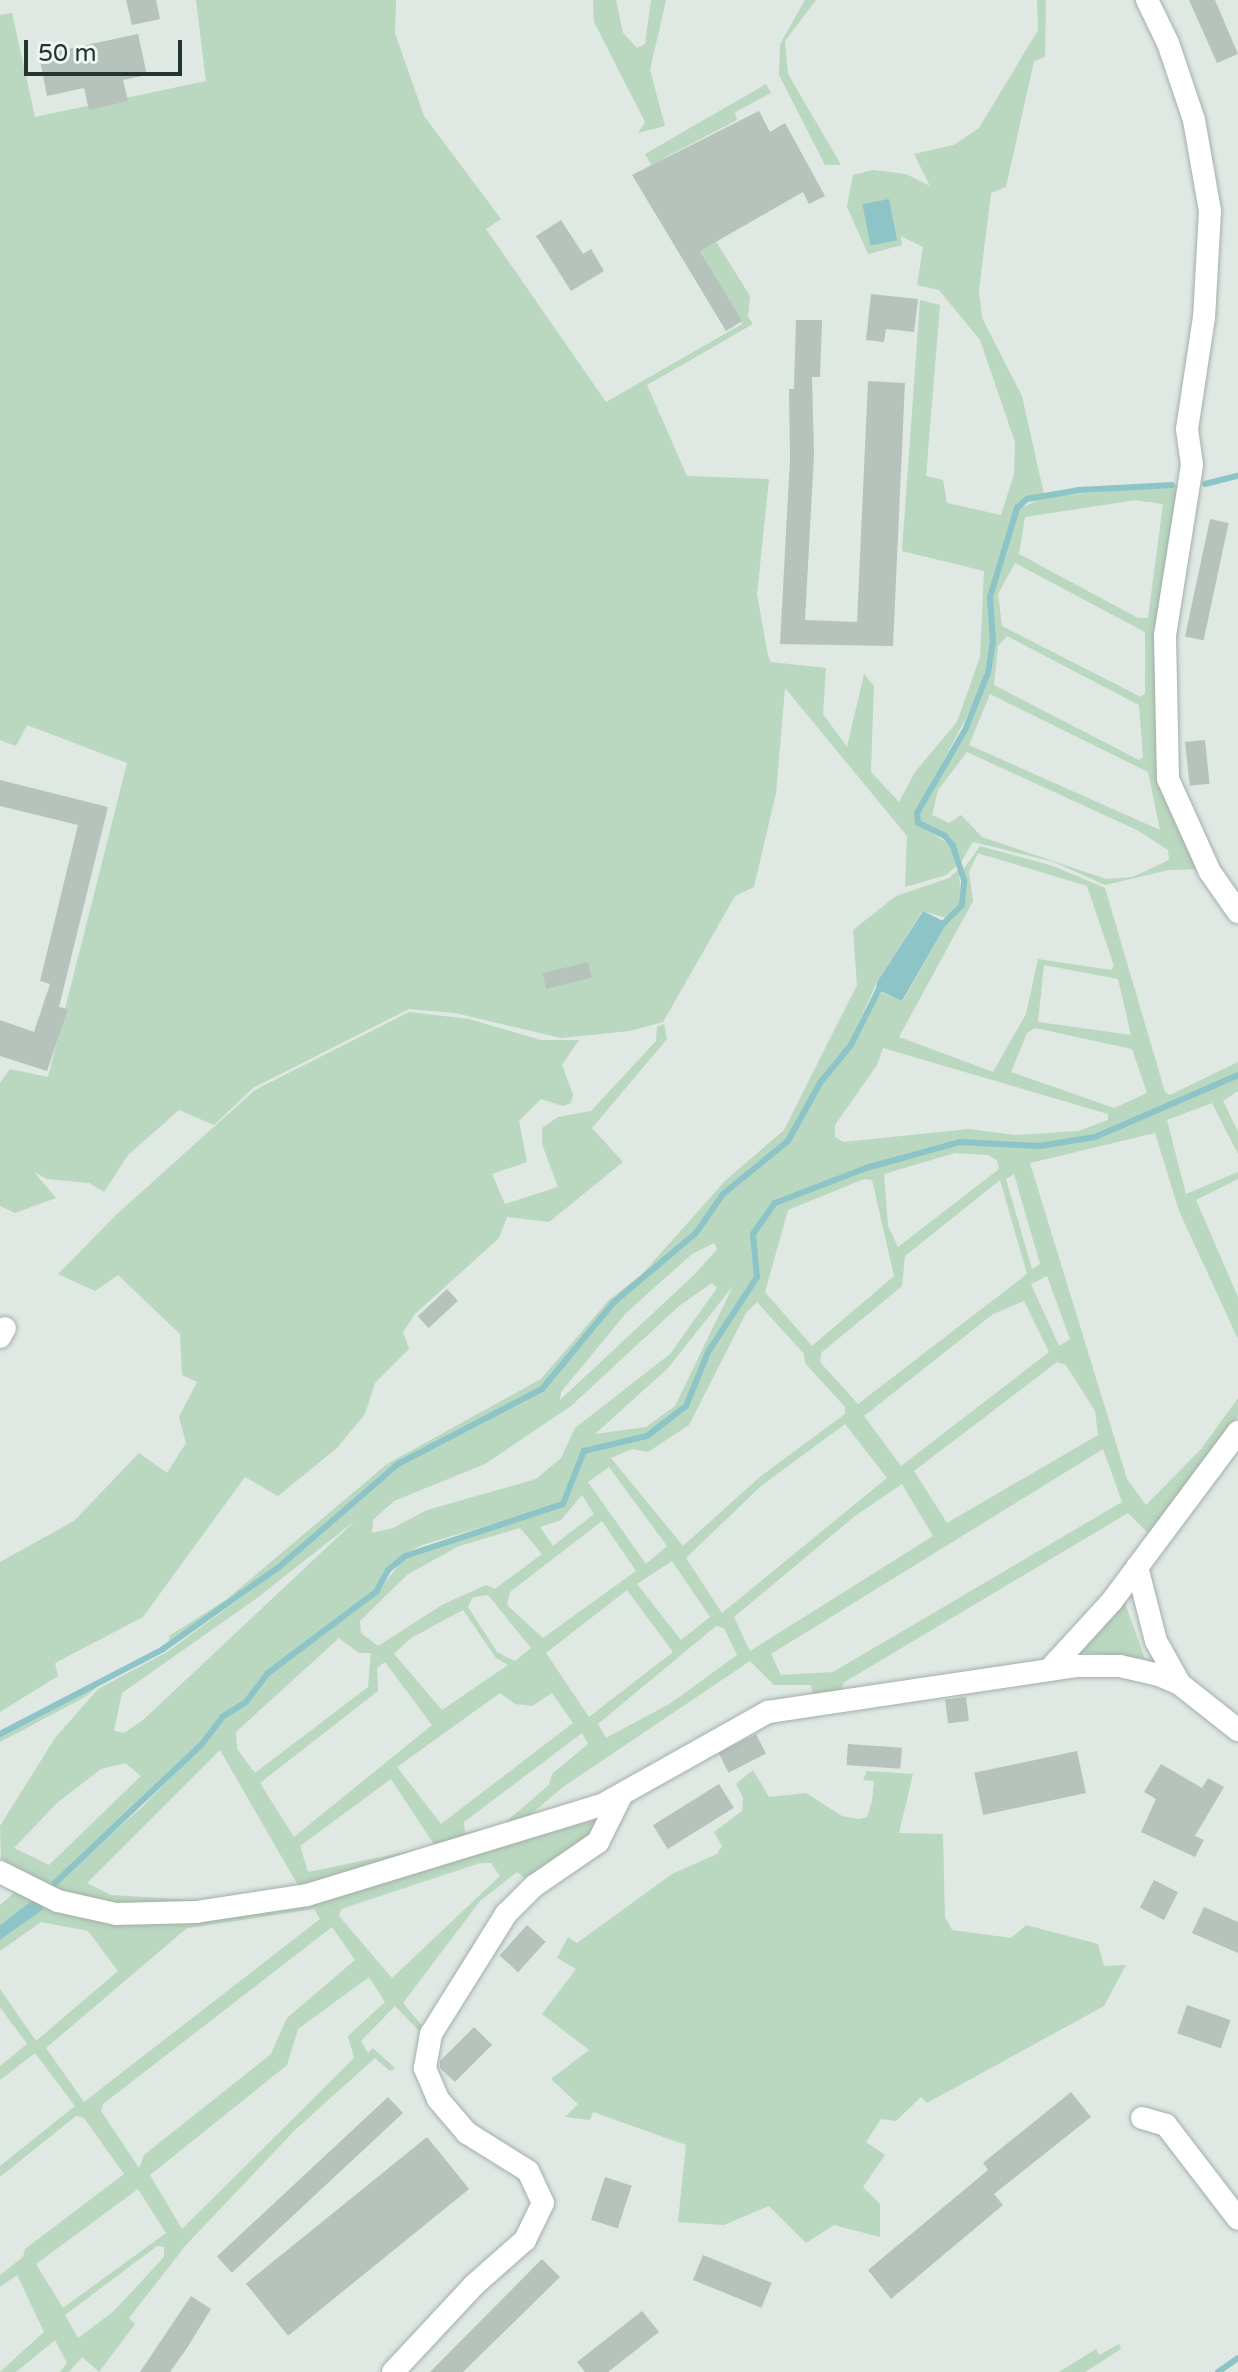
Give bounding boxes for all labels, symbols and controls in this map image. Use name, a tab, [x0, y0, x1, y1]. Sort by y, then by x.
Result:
scale bar	[28, 24, 186, 74]
text: 50 m	[38, 39, 96, 68]

